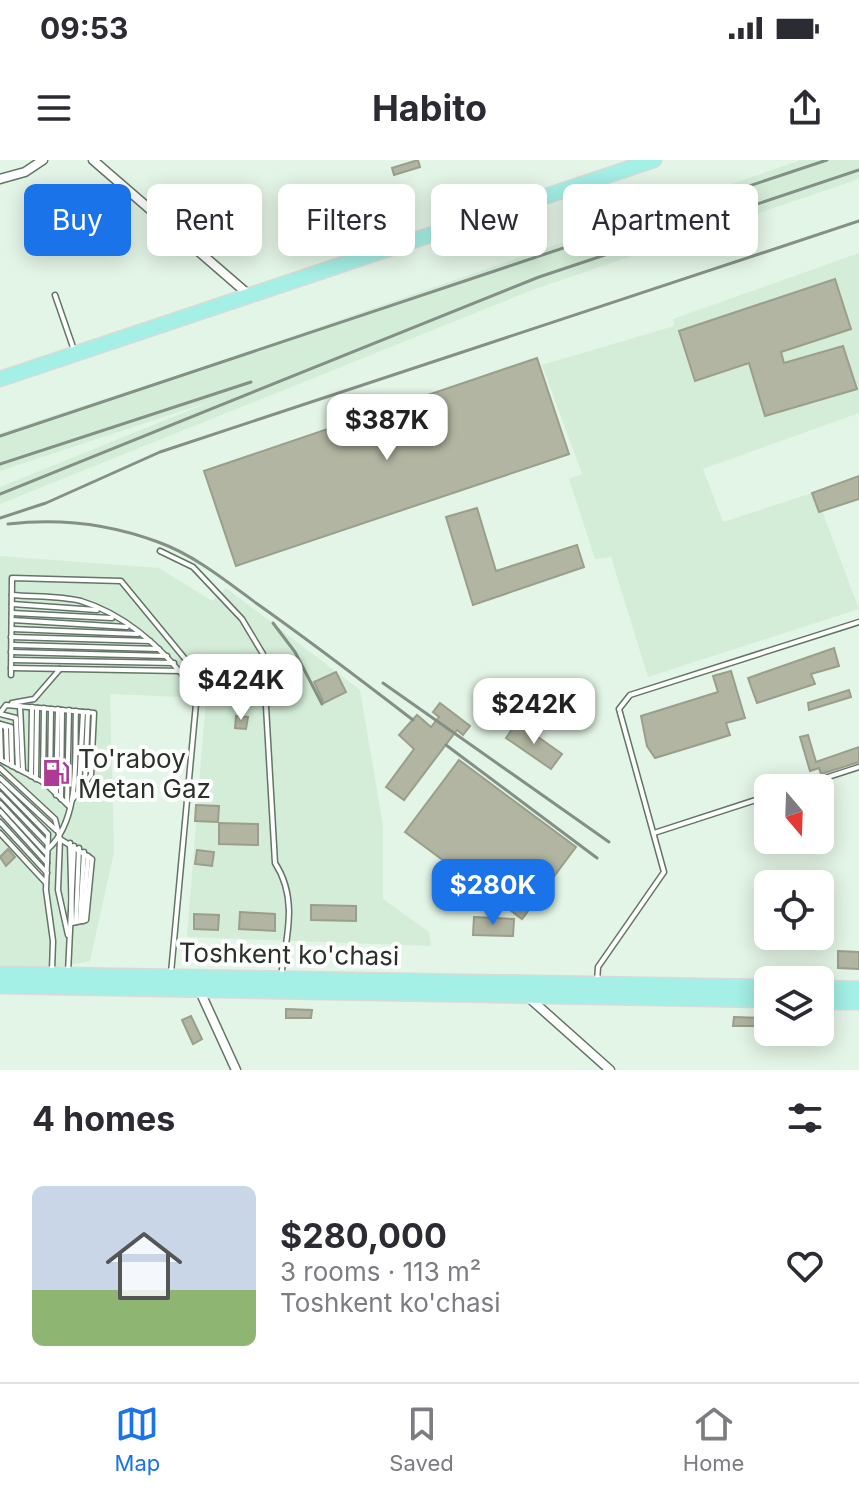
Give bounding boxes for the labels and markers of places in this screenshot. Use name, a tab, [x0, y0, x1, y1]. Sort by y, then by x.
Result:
pin: $387K	[331, 394, 443, 462]
pin: $424K	[185, 654, 297, 722]
pin: $242K	[478, 678, 590, 746]
place label: To'raboy Metan Gaz	[78, 743, 211, 804]
fuel station icon: To'raboy Metan Gaz	[41, 758, 71, 788]
pin: $280K	[437, 859, 549, 927]

